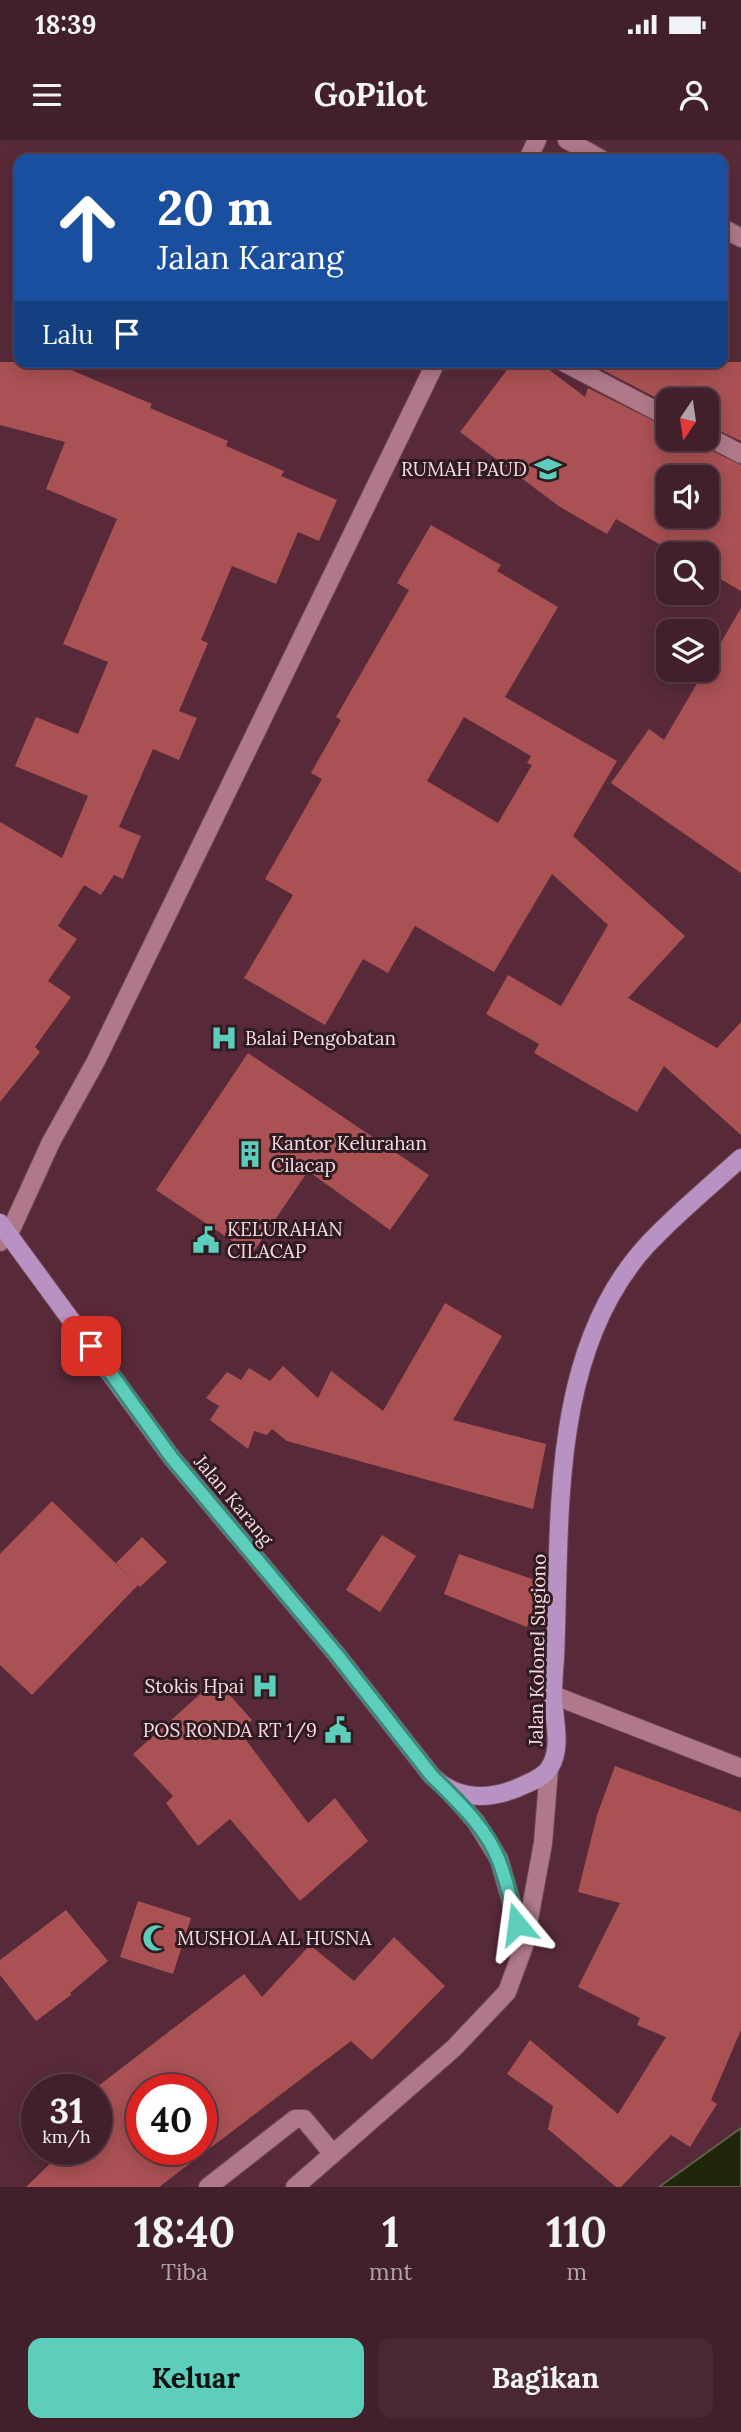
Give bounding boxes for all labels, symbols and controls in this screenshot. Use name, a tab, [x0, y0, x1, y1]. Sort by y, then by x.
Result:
text: 18:39	[35, 8, 96, 41]
text: GoPilot	[314, 74, 427, 115]
icon: menu	[28, 76, 66, 114]
icon: person	[675, 76, 713, 114]
text: 20 m	[157, 176, 272, 238]
icon: ahead	[42, 182, 133, 273]
text: Jalan Karang	[157, 237, 344, 278]
icon: arrive	[108, 315, 146, 353]
text: Lalu	[42, 318, 94, 351]
north arrow	[656, 388, 719, 452]
map controls	[656, 388, 719, 682]
school or university icon: RUMAH PAUD	[533, 454, 563, 484]
place label: RUMAH PAUD	[401, 457, 527, 481]
button: sound	[656, 465, 719, 528]
button: search	[656, 542, 719, 605]
button: layers	[656, 619, 719, 682]
hospital icon: Balai Pengobatan	[209, 1023, 239, 1053]
place label: Balai Pengobatan	[245, 1026, 396, 1050]
place label: Kantor Kelurahan Cilacap	[271, 1131, 427, 1177]
building icon: Kantor Kelurahan Cilacap	[235, 1139, 265, 1169]
place label: KELURAHAN CILACAP	[227, 1217, 343, 1263]
public building icon: KELURAHAN CILACAP	[191, 1225, 221, 1255]
pin	[61, 1316, 121, 1376]
icon: arrive	[72, 1327, 110, 1365]
street label: Jalan Karang	[189, 1449, 279, 1551]
street label: Jalan Kolonel Sugiono	[523, 1554, 551, 1747]
hospital icon: Stokis Hpai	[250, 1671, 280, 1701]
place label: Stokis Hpai	[144, 1674, 244, 1698]
public building icon: POS RONDA RT 1/9	[323, 1715, 353, 1745]
place label: POS RONDA RT 1/9	[143, 1718, 317, 1743]
position arrow	[480, 1887, 554, 1961]
mosque icon: MUSHOLA AL HUSNA	[141, 1923, 171, 1953]
place label: MUSHOLA AL HUSNA	[177, 1926, 372, 1950]
speed limit sign: 40	[126, 2074, 217, 2165]
text: 31	[50, 2088, 83, 2133]
text: km/h	[42, 2125, 91, 2148]
text: 18:40	[134, 2205, 235, 2259]
text: 1	[382, 2205, 399, 2259]
text: 110	[546, 2205, 607, 2259]
text: Tiba	[161, 2257, 208, 2286]
text: mnt	[369, 2257, 412, 2286]
text: m	[566, 2257, 587, 2286]
button: Keluar	[28, 2338, 364, 2418]
button: Bagikan	[378, 2338, 713, 2418]

